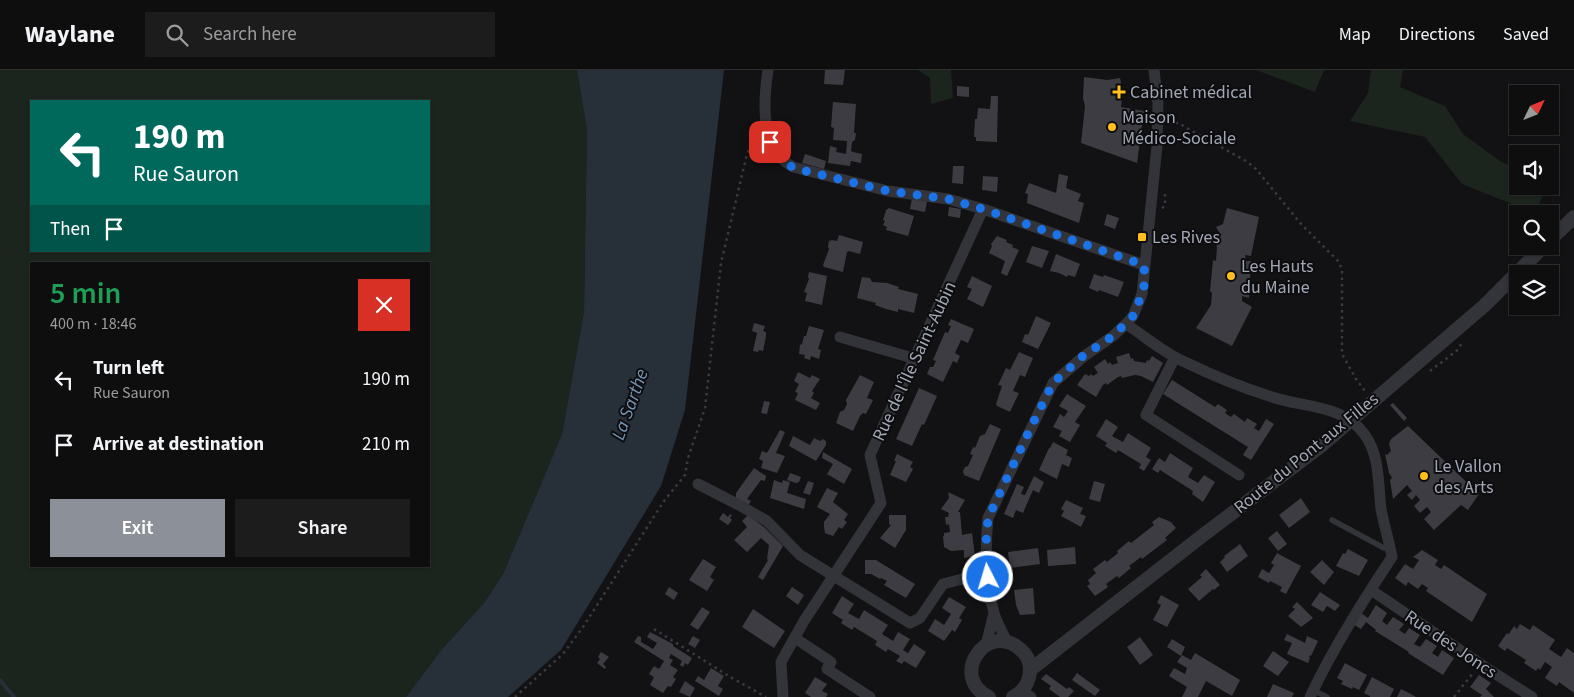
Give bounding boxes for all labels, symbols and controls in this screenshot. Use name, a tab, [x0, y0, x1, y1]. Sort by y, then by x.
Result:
search box	[145, 12, 495, 57]
text: Waylane	[25, 17, 115, 52]
icon: search	[163, 21, 191, 49]
text: Search here	[203, 21, 297, 48]
text: Map	[1339, 22, 1371, 47]
text: Directions	[1399, 22, 1475, 47]
text: Saved	[1503, 22, 1549, 47]
place label: Cabinet médical	[1130, 80, 1252, 105]
marker: Cabinet médical	[1112, 85, 1126, 99]
north arrow	[1509, 85, 1559, 135]
map controls	[1509, 85, 1559, 315]
place label: Maison Médico-Sociale	[1122, 105, 1236, 151]
text: 190 m	[133, 112, 225, 162]
icon: left	[50, 120, 115, 185]
pin	[749, 121, 791, 163]
marker: Maison Médico-Sociale	[1106, 121, 1118, 133]
icon: arrive	[756, 128, 784, 156]
button: sound	[1509, 145, 1559, 195]
text: Rue Sauron	[133, 158, 239, 190]
button: search	[1509, 205, 1559, 255]
icon: arrive	[100, 215, 128, 243]
text: Then	[50, 216, 90, 243]
place label: Les Rives	[1152, 225, 1220, 250]
marker: Les Rives	[1136, 231, 1148, 243]
place label: Les Hauts du Maine	[1241, 254, 1314, 300]
button: layers	[1509, 265, 1559, 315]
marker: Les Hauts du Maine	[1225, 270, 1237, 282]
text: 5 min	[50, 272, 121, 315]
street label: Rue de l'Île Saint-Aubin	[866, 277, 963, 445]
button: close	[358, 279, 410, 331]
text: 400 m · 18:46	[50, 313, 137, 335]
text: Turn left	[93, 355, 164, 382]
water label: La Sarthe	[605, 365, 656, 444]
icon: left	[50, 366, 78, 394]
text: 190 m	[362, 366, 410, 393]
text: Rue Sauron	[93, 382, 170, 404]
street label: Route du Pont aux Filles	[1229, 387, 1384, 520]
icon: arrive	[50, 431, 78, 459]
text: Arrive at destination	[93, 431, 264, 458]
text: 210 m	[362, 431, 410, 458]
place label: Le Vallon des Arts	[1434, 454, 1502, 500]
marker: Le Vallon des Arts	[1418, 470, 1430, 482]
button: Exit	[50, 499, 225, 557]
button: Share	[235, 499, 410, 557]
position arrow	[961, 550, 1013, 602]
street label: Rue des Joncs	[1400, 604, 1502, 685]

